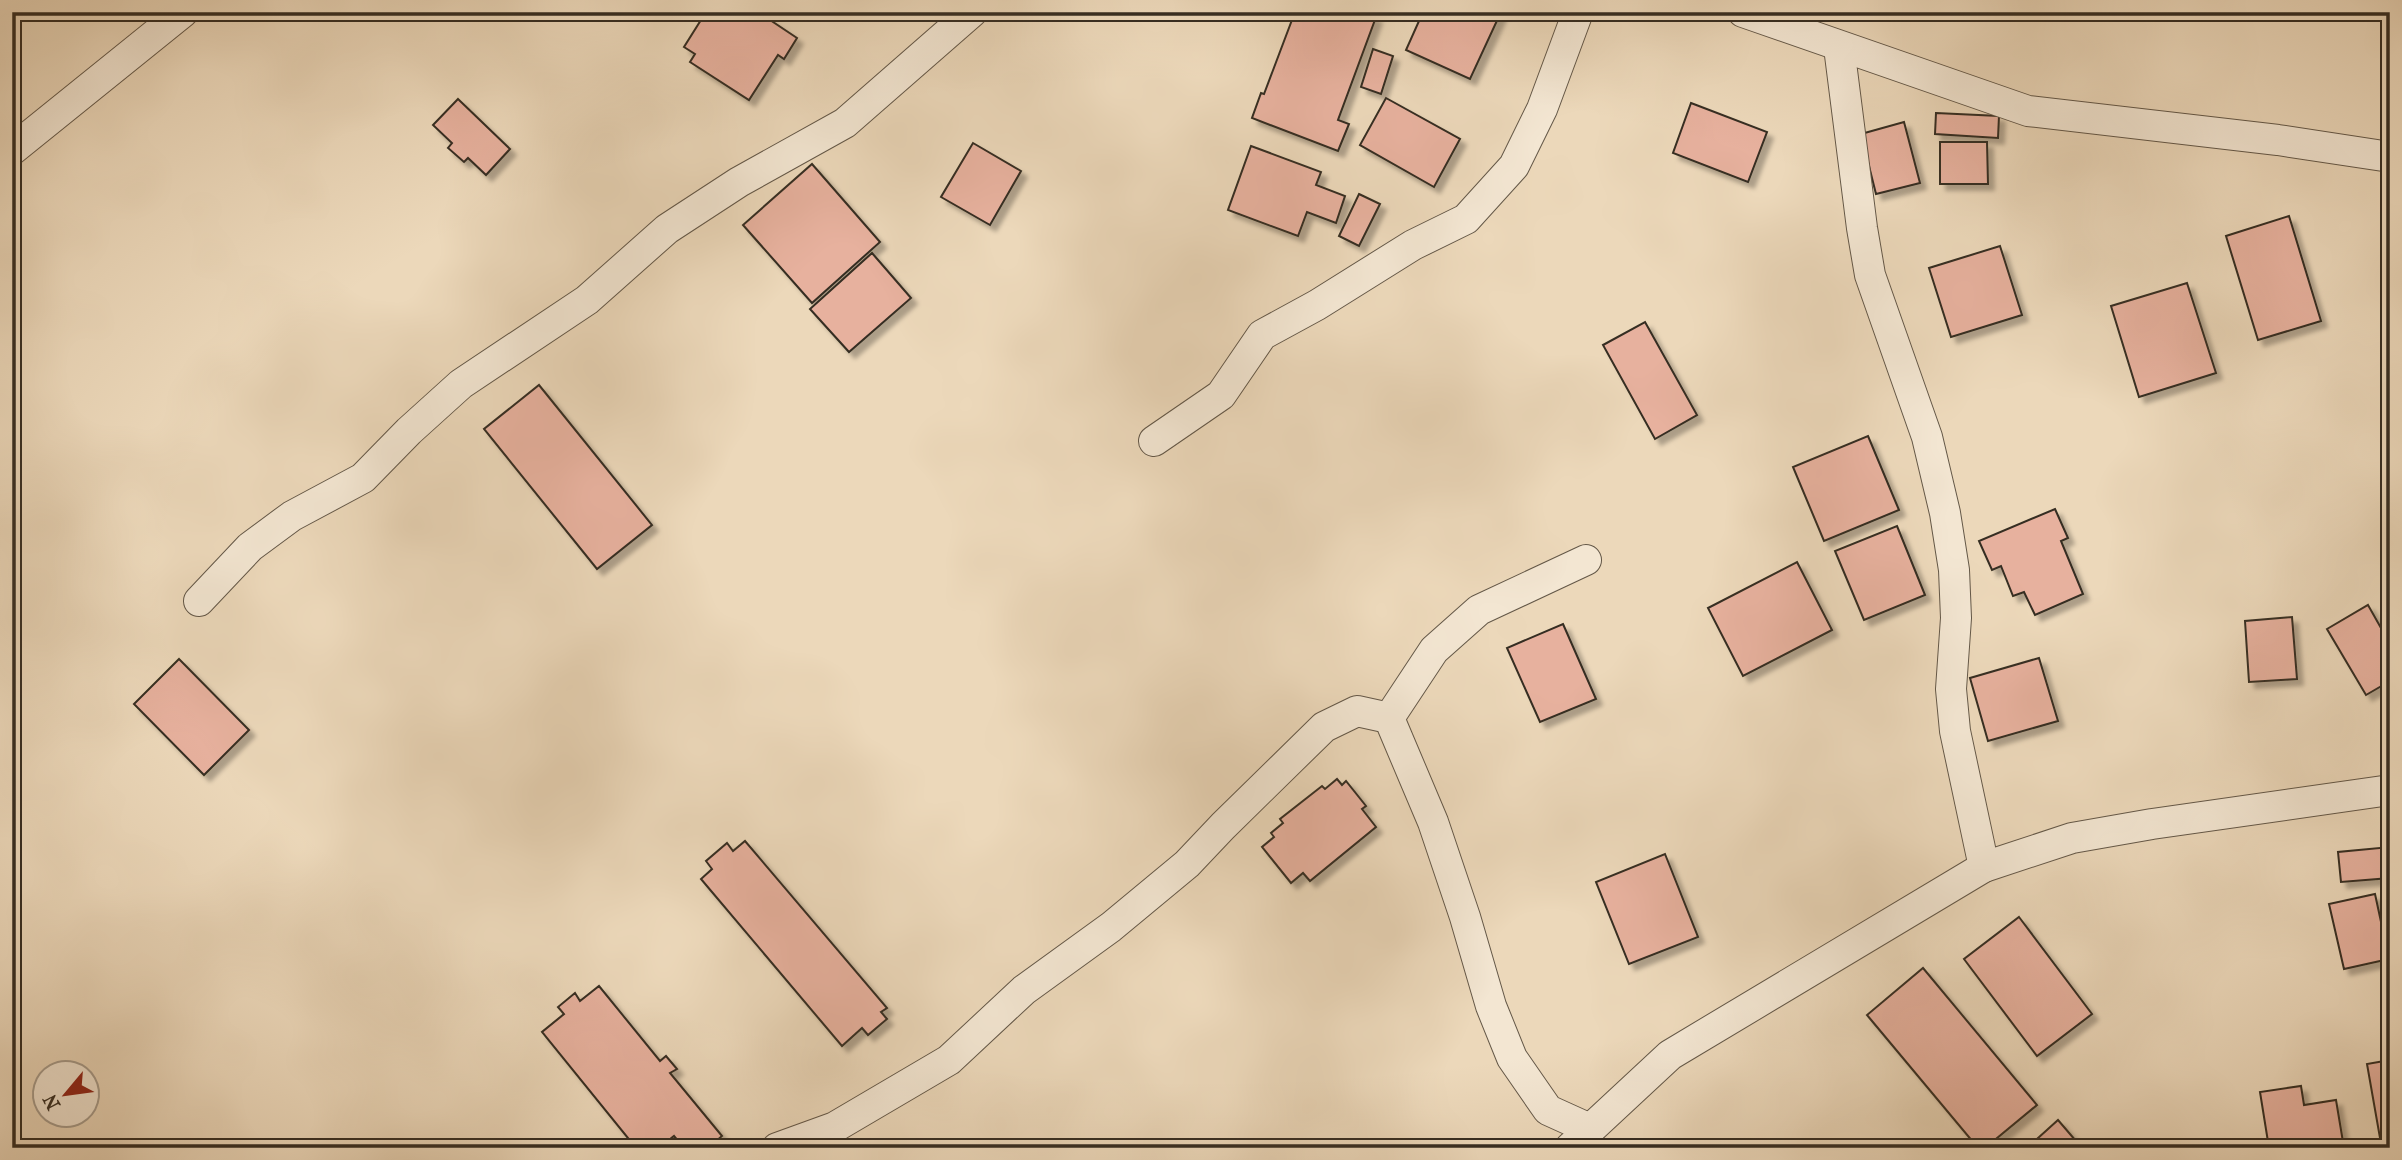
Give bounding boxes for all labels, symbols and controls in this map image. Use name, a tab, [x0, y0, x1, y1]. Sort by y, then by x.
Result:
north arrow	[32, 1058, 102, 1128]
text: N	[39, 1090, 65, 1113]

